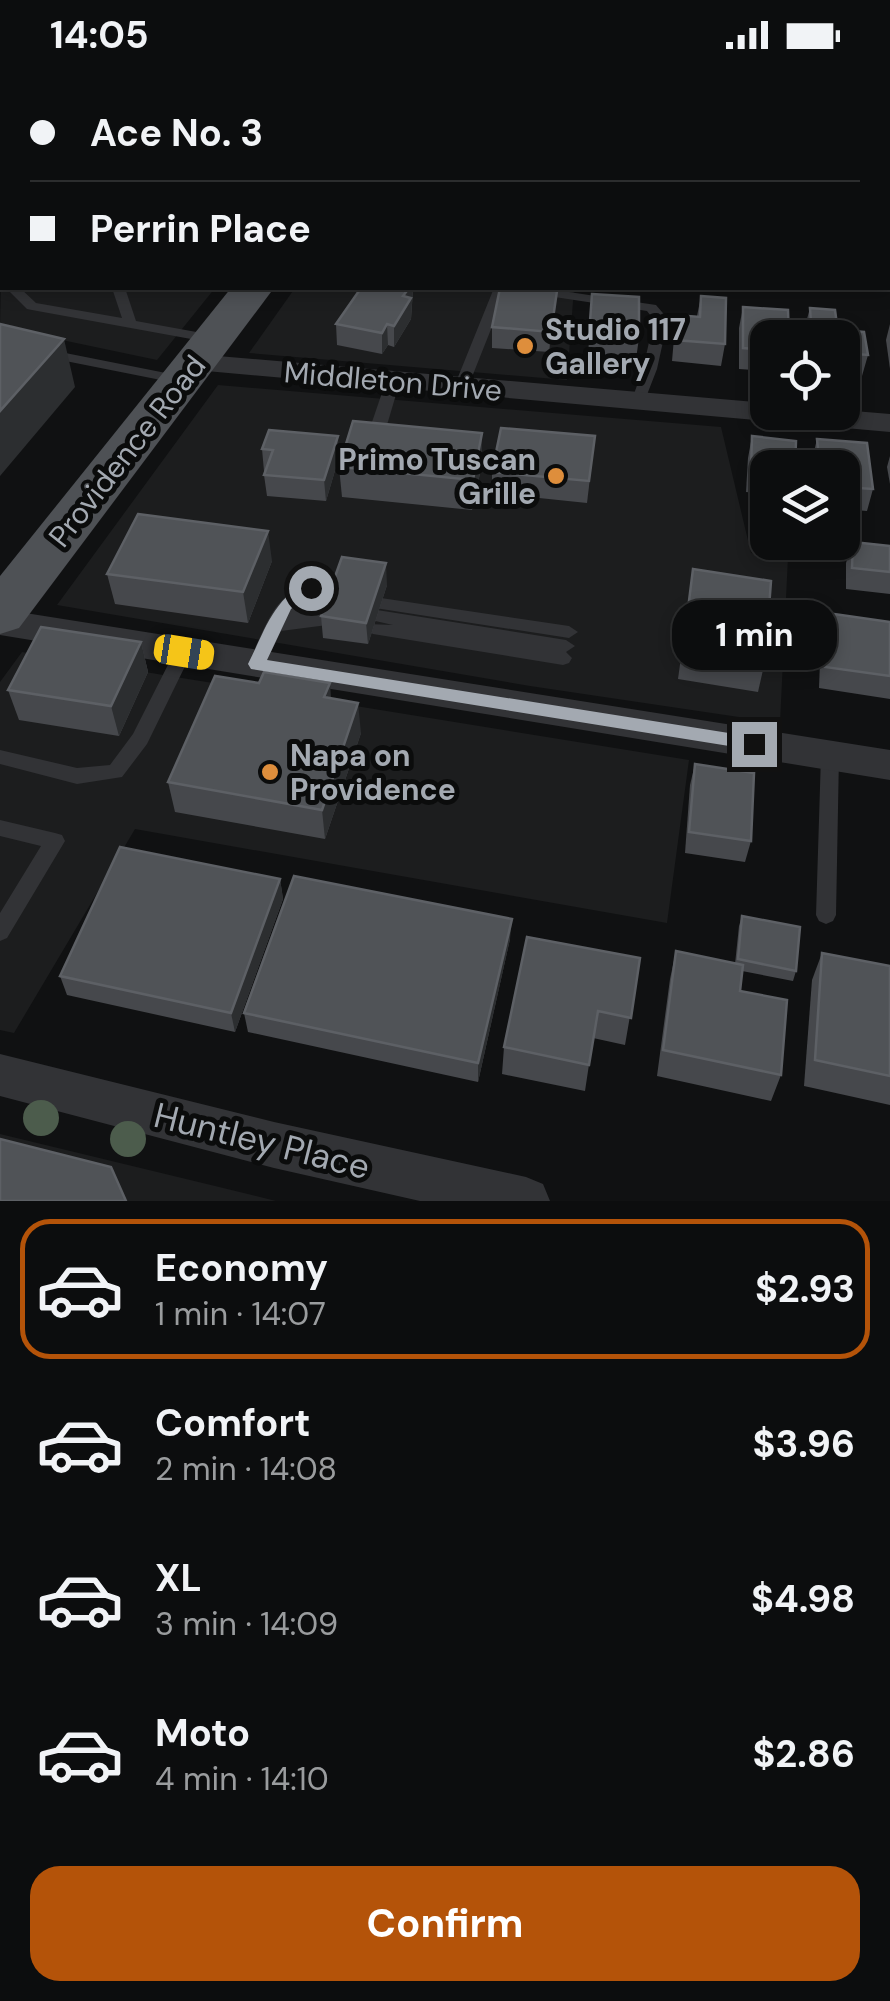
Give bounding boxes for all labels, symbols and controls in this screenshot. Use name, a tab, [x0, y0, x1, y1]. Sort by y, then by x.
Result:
text: 14:05	[50, 10, 149, 60]
text: Ace No. 3	[90, 108, 263, 158]
text: Perrin Place	[90, 204, 311, 254]
place label: Studio 117 Gallery	[545, 310, 686, 383]
map controls	[750, 320, 860, 560]
button: locate	[750, 320, 860, 430]
marker: Studio 117 Gallery	[514, 335, 536, 357]
street label: Providence Road	[40, 347, 214, 555]
street label: Middleton Drive	[282, 352, 504, 410]
place label: Primo Tuscan Grille	[338, 440, 536, 513]
button: layers	[750, 450, 860, 560]
marker: Primo Tuscan Grille	[545, 465, 567, 487]
route start	[289, 566, 334, 611]
callout: 1 min	[672, 599, 836, 669]
text: 1 min	[716, 614, 793, 656]
car	[152, 632, 216, 672]
route end	[732, 722, 777, 767]
place label: Napa on Providence	[290, 736, 456, 809]
marker: Napa on Providence	[259, 761, 281, 783]
street label: Huntley Place	[149, 1092, 375, 1190]
text: Economy	[155, 1243, 328, 1293]
icon: car	[35, 1244, 125, 1334]
text: $2.93	[755, 1264, 855, 1314]
text: 1 min · 14:07	[155, 1293, 326, 1335]
text: Comfort	[155, 1398, 311, 1448]
icon: car	[35, 1399, 125, 1489]
text: $3.96	[752, 1419, 855, 1469]
text: 2 min · 14:08	[155, 1448, 337, 1490]
text: XL	[155, 1553, 202, 1603]
icon: car	[35, 1554, 125, 1644]
text: $4.98	[751, 1574, 855, 1624]
text: 3 min · 14:09	[155, 1603, 338, 1645]
text: Moto	[155, 1708, 250, 1758]
icon: car	[35, 1709, 125, 1799]
text: $2.86	[752, 1729, 855, 1779]
text: 4 min · 14:10	[155, 1758, 329, 1800]
button: Confirm	[30, 1866, 860, 1981]

